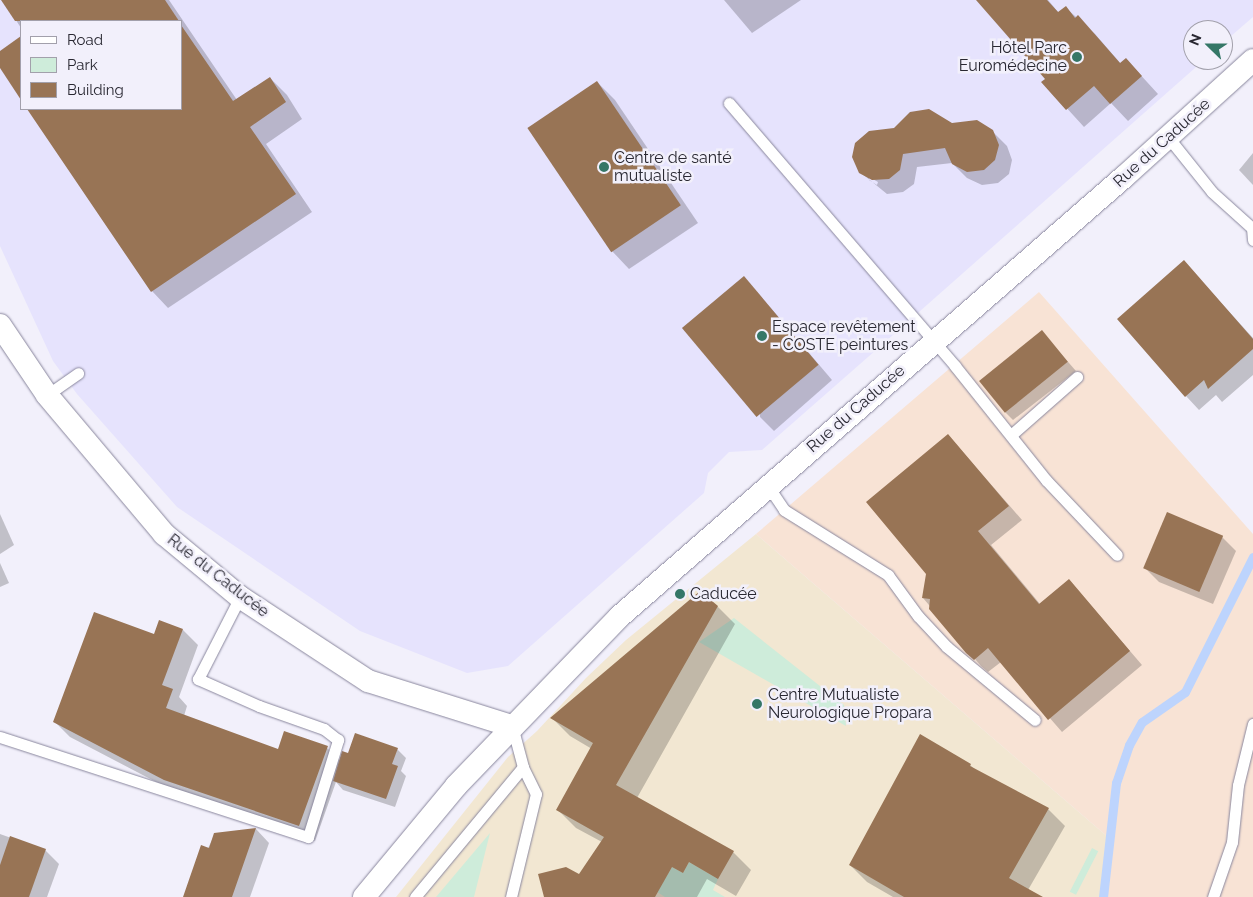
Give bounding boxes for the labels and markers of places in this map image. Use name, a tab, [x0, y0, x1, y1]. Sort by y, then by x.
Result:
place label: Hôtel Parc Euromédecine	[959, 38, 1067, 76]
marker: Hôtel Parc Euromédecine	[1071, 51, 1083, 63]
place label: Centre de santé mutualiste	[614, 148, 732, 186]
marker: Centre de santé mutualiste	[598, 161, 610, 173]
place label: Espace revêtement - COSTE peintures	[772, 317, 916, 355]
marker: Espace revêtement - COSTE peintures	[756, 330, 768, 342]
place label: Caducée	[690, 584, 757, 604]
marker: Caducée	[674, 588, 686, 600]
place label: Centre Mutualiste Neurologique Propara	[768, 685, 932, 723]
marker: Centre Mutualiste Neurologique Propara	[750, 697, 764, 711]

